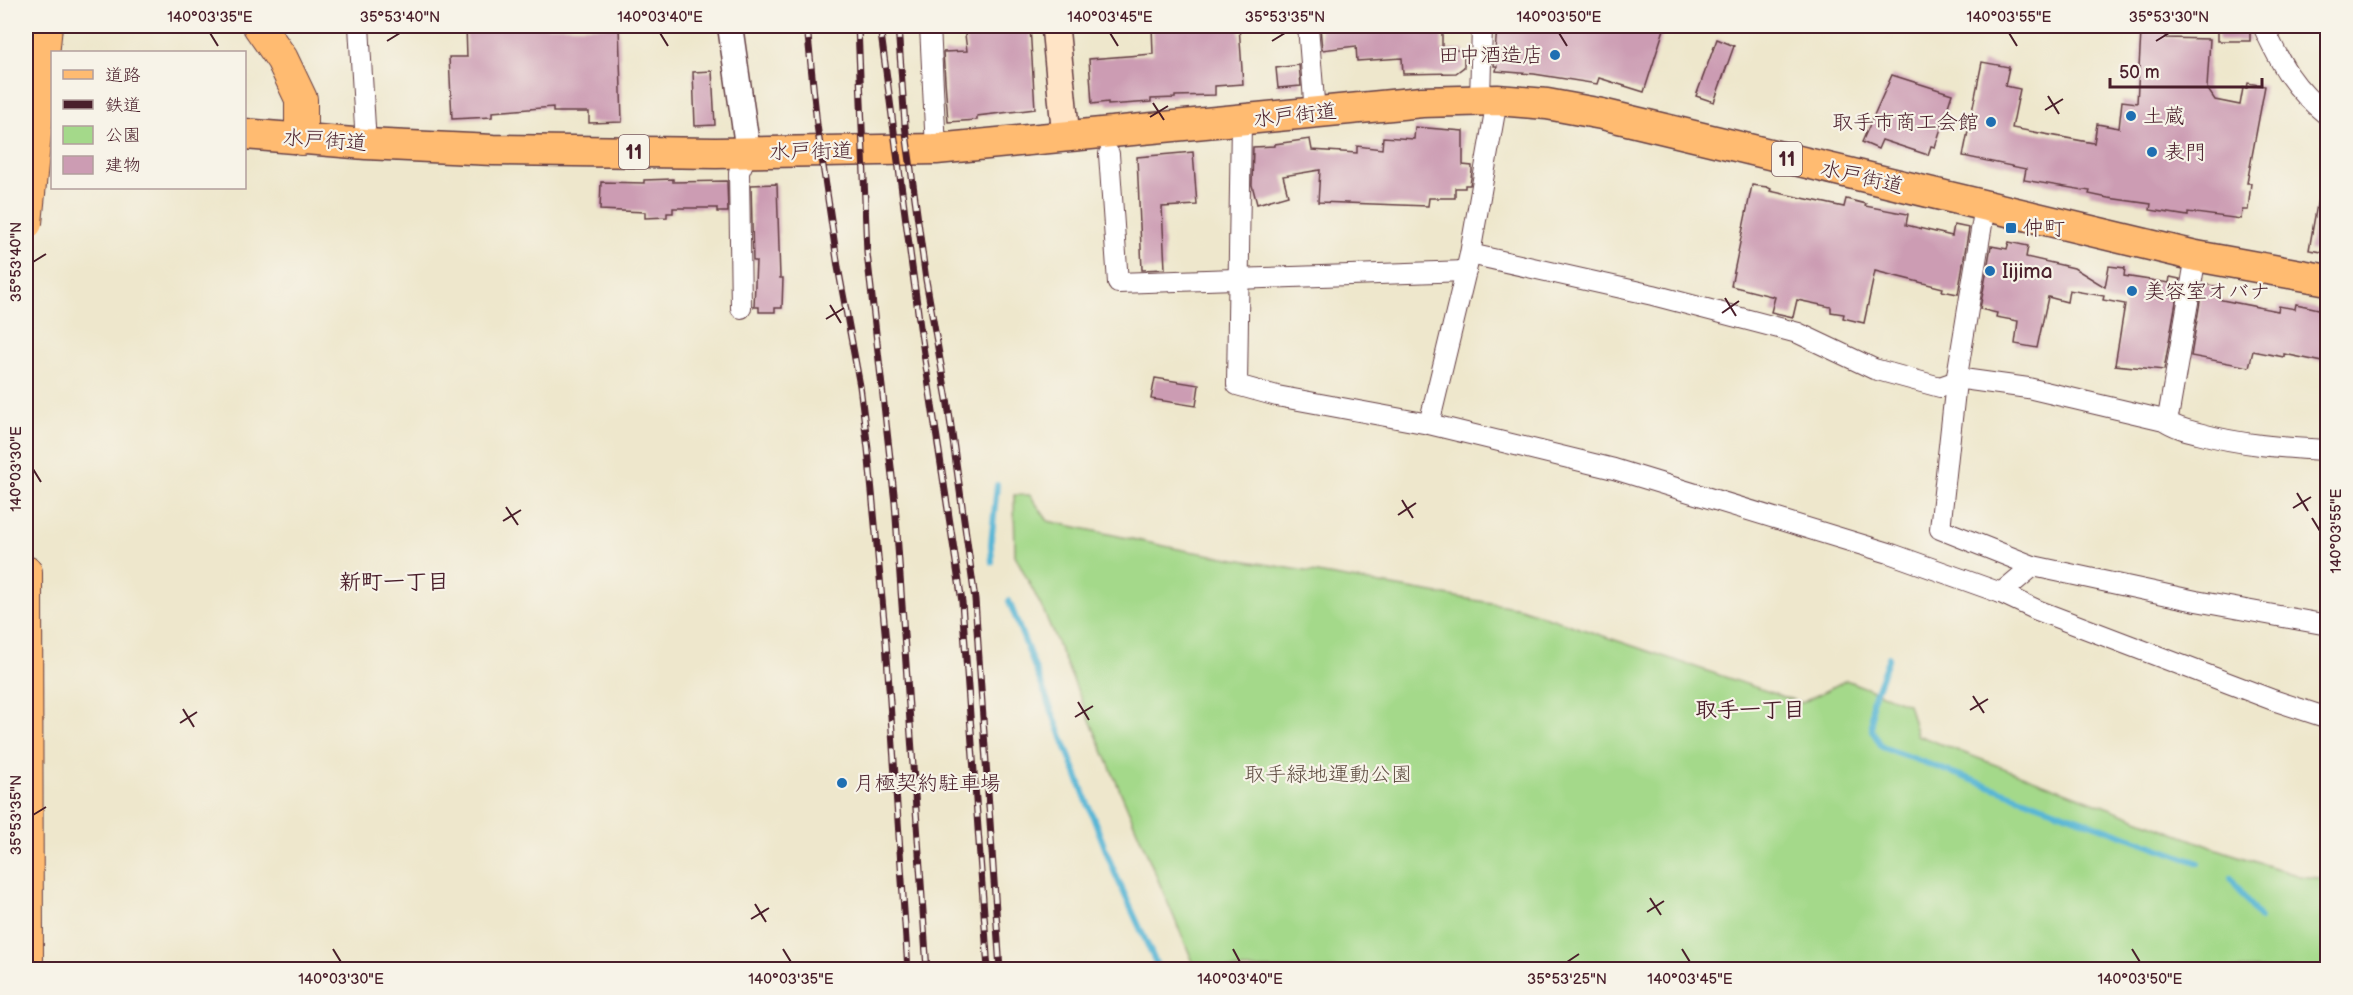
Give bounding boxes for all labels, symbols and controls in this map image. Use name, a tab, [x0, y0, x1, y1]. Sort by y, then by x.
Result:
text: 140°03'35"E	[167, 8, 253, 27]
text: 35°53'40"N	[360, 8, 440, 27]
text: 140°03'40"E	[617, 8, 703, 27]
text: 140°03'45"E	[1067, 8, 1153, 27]
text: 35°53'35"N	[1245, 8, 1325, 27]
text: 140°03'50"E	[1517, 8, 1602, 27]
text: 140°03'55"E	[1967, 8, 2051, 27]
text: 35°53'30"N	[2129, 8, 2209, 27]
place label: 田中酒造店	[1438, 43, 1543, 68]
marker: 田中酒造店	[1548, 48, 1562, 62]
legend	[51, 51, 246, 189]
scale bar	[2110, 51, 2262, 89]
text: 50 m	[2119, 62, 2160, 83]
text: 道路	[105, 65, 141, 86]
text: 鉄道	[105, 95, 141, 116]
street label: 水戸街道	[1252, 99, 1338, 132]
place label: 土蔵	[2143, 104, 2185, 129]
marker: 土蔵	[2124, 109, 2138, 123]
place label: 取手市商工会館	[1832, 110, 1979, 135]
marker: 取手市商工会館	[1984, 115, 1998, 129]
text: 公園	[105, 125, 141, 146]
street label: 水戸街道	[282, 125, 368, 156]
road number: 11	[619, 135, 649, 169]
street label: 水戸街道	[769, 138, 853, 165]
place label: 表門	[2164, 140, 2206, 165]
road number: 11	[1772, 142, 1802, 176]
marker: 表門	[2145, 145, 2159, 159]
text: 建物	[105, 155, 141, 176]
street label: 水戸街道	[1818, 156, 1906, 199]
place label: 仲町	[2023, 216, 2065, 241]
marker: 仲町	[2004, 221, 2018, 235]
text: 35°53'40"N	[7, 222, 26, 302]
place label: Iijima	[2002, 259, 2053, 284]
marker: Iijima	[1983, 264, 1997, 278]
place label: 美容室オバナ	[2144, 279, 2270, 304]
marker: 美容室オバナ	[2125, 284, 2139, 298]
text: 140°03'30"E	[7, 426, 26, 512]
text: 140°03'55"E	[2327, 489, 2346, 573]
district label: 新町一丁目	[339, 569, 449, 596]
district label: 取手一丁目	[1695, 697, 1805, 724]
park label: 取手緑地運動公園	[1244, 762, 1412, 787]
place label: 月極契約駐車場	[854, 771, 1001, 796]
text: 35°53'35"N	[7, 775, 26, 855]
marker: 月極契約駐車場	[835, 776, 849, 790]
text: 140°03'30"E	[298, 970, 384, 989]
text: 140°03'35"E	[748, 970, 834, 989]
text: 140°03'40"E	[1197, 970, 1283, 989]
text: 35°53'25"N	[1527, 970, 1607, 989]
text: 140°03'45"E	[1647, 970, 1733, 989]
text: 140°03'50"E	[2098, 970, 2183, 989]

